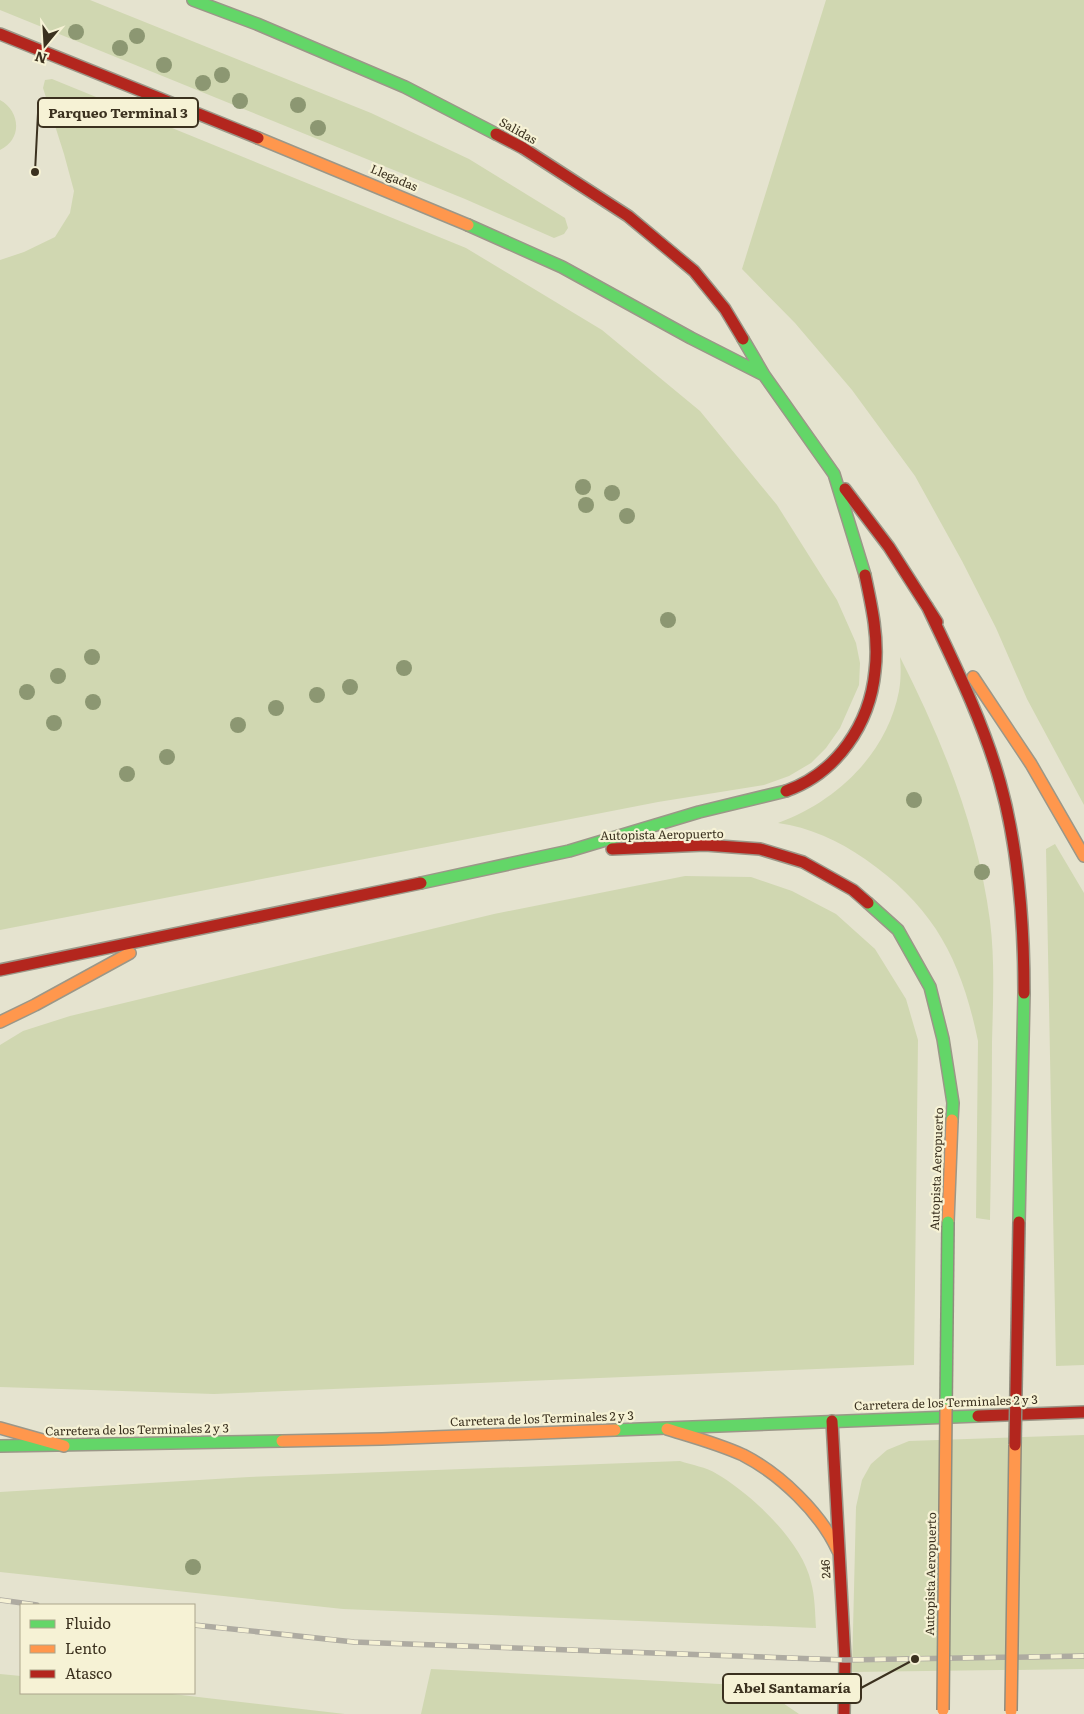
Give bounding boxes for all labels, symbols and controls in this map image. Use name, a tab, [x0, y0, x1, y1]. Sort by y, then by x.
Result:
north arrow	[20, 20, 70, 70]
text: N	[32, 47, 49, 70]
callout: Parqueo Terminal 3	[38, 98, 198, 127]
text: Parqueo Terminal 3	[48, 102, 188, 122]
street label: Salidas	[496, 112, 541, 148]
street label: Llegadas	[368, 159, 421, 195]
street label: Autopista Aeropuerto	[600, 824, 724, 844]
street label: Autopista Aeropuerto	[925, 1107, 947, 1231]
street label: Carretera de los Terminales 2 y 3	[854, 1390, 1038, 1414]
street label: Carretera de los Terminales 2 y 3	[450, 1406, 634, 1430]
street label: Carretera de los Terminales 2 y 3	[45, 1418, 229, 1440]
street label: Autopista Aeropuerto	[920, 1512, 940, 1636]
street label: 246	[815, 1558, 834, 1579]
legend	[20, 1604, 195, 1694]
text: Fluido	[65, 1611, 111, 1634]
text: Lento	[65, 1636, 107, 1659]
text: Atasco	[65, 1661, 112, 1684]
callout: Abel Santamaría	[723, 1674, 861, 1703]
text: Abel Santamaría	[733, 1677, 852, 1697]

